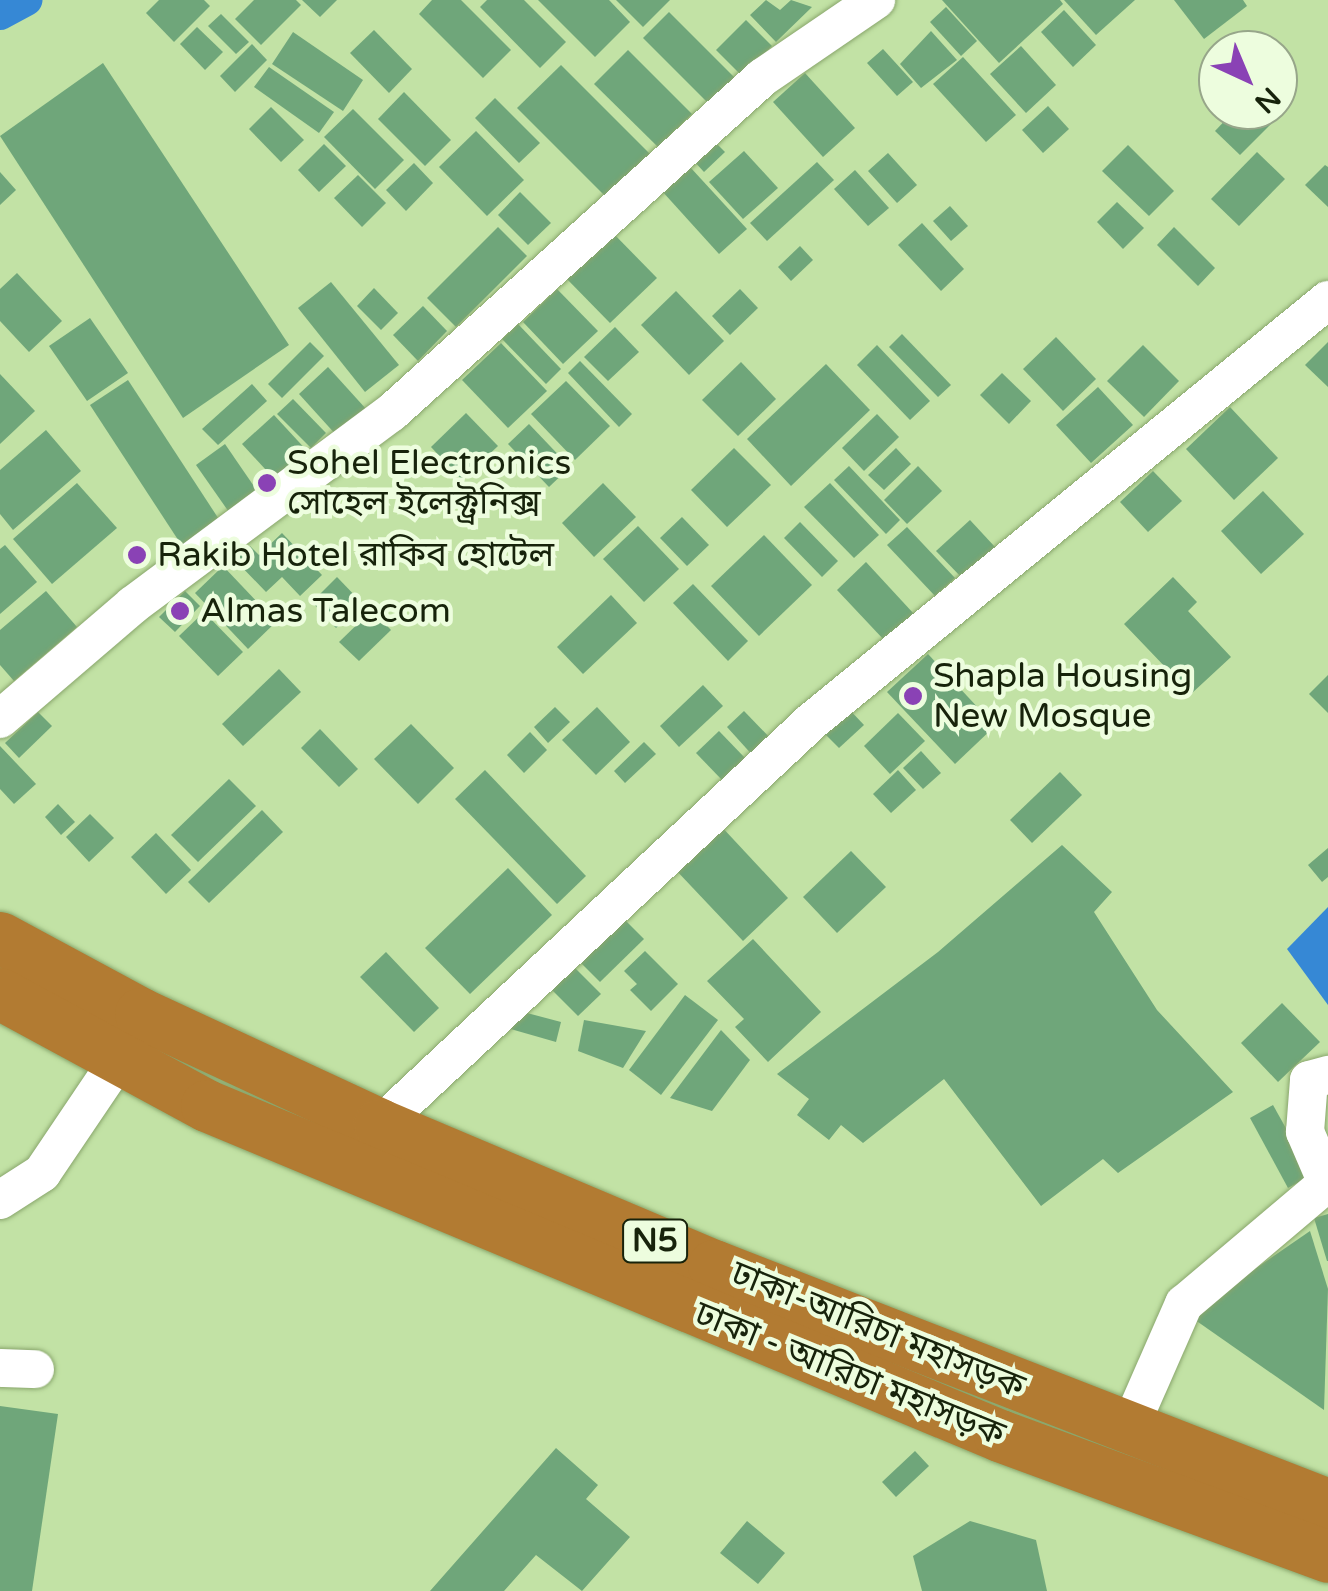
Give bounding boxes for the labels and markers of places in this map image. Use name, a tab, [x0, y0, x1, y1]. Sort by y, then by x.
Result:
place label: Sohel Electronics সোহেল ইলেক্ট্রনিক্স	[287, 442, 571, 524]
marker: Sohel Electronics সোহেল ইলেক্ট্রনিক্স	[256, 472, 278, 494]
place label: Rakib Hotel রাকিব হোটেল	[157, 534, 554, 576]
marker: Rakib Hotel রাকিব হোটেল	[126, 544, 148, 566]
place label: Almas Talecom	[200, 590, 451, 632]
marker: Almas Talecom	[169, 600, 191, 622]
place label: Shapla Housing New Mosque	[933, 655, 1192, 737]
marker: Shapla Housing New Mosque	[902, 685, 924, 707]

